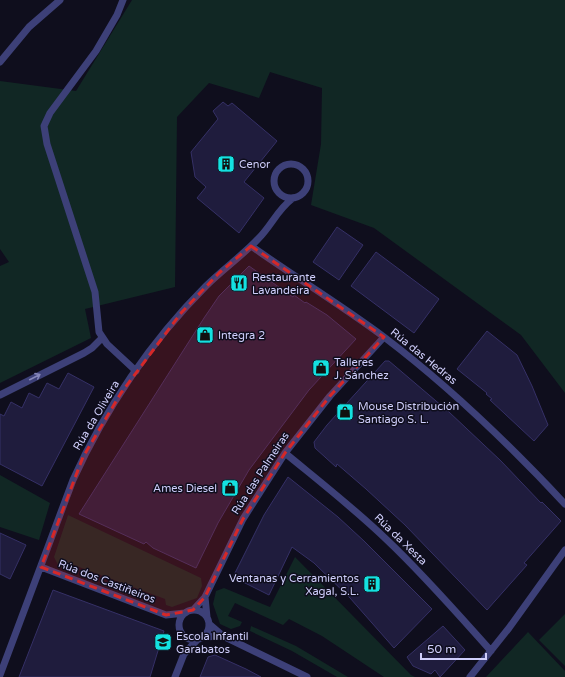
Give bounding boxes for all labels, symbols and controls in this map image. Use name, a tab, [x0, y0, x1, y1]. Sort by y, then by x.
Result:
building icon: Cenor	[216, 154, 236, 174]
place label: Cenor	[239, 158, 271, 171]
place label: Restaurante Lavandeira	[252, 271, 316, 297]
restaurant icon: Restaurante Lavandeira	[229, 273, 249, 293]
shop icon: Integra 2	[195, 325, 215, 345]
street label: Rúa das Hedras	[388, 326, 460, 387]
place label: Integra 2	[218, 329, 265, 342]
place label: Talleres J. Sánchez	[334, 356, 389, 382]
shop icon: Talleres J. Sánchez	[311, 358, 331, 378]
one-way arrow	[28, 373, 40, 380]
street label: Rúa da Oliveira	[71, 378, 122, 452]
place label: Mouse Distribución Santiago S. L.	[358, 400, 459, 426]
shop icon: Mouse Distribución Santiago S. L.	[335, 402, 355, 422]
street label: Rúa das Palmeiras	[229, 430, 292, 517]
shop icon: Ames Diesel	[220, 478, 240, 498]
place label: Ames Diesel	[153, 482, 217, 495]
street label: Rúa da Xesta	[372, 511, 430, 568]
street label: Rúa dos Castiñeiros	[56, 557, 157, 606]
place label: Ventanas y Cerramientos Xagal, S.L.	[229, 572, 359, 598]
building icon: Ventanas y Cerramientos Xagal, S.L.	[362, 574, 382, 594]
place label: Escola Infantil Garabatos	[176, 630, 249, 656]
school or university icon: Escola Infantil Garabatos	[153, 632, 173, 652]
scale bar	[421, 635, 486, 661]
text: 50 m	[427, 642, 456, 656]

